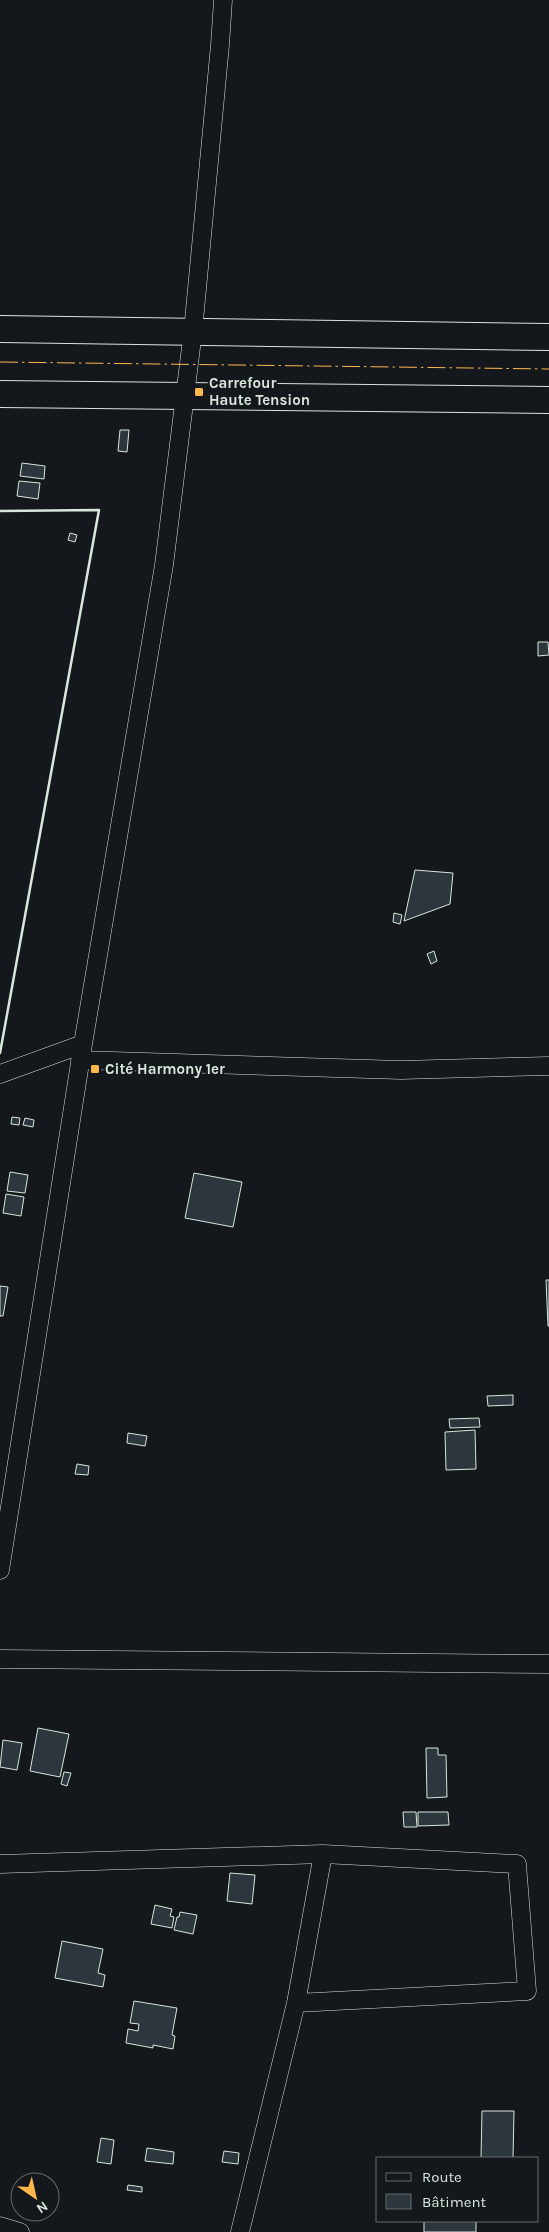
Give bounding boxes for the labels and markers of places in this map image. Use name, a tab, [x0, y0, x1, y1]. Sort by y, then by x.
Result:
place label: Carrefour Haute Tension	[209, 374, 310, 409]
marker: Carrefour Haute Tension	[193, 386, 205, 398]
place label: Cité Harmony 1er	[105, 1060, 225, 1078]
marker: Cité Harmony 1er	[89, 1063, 101, 1075]

